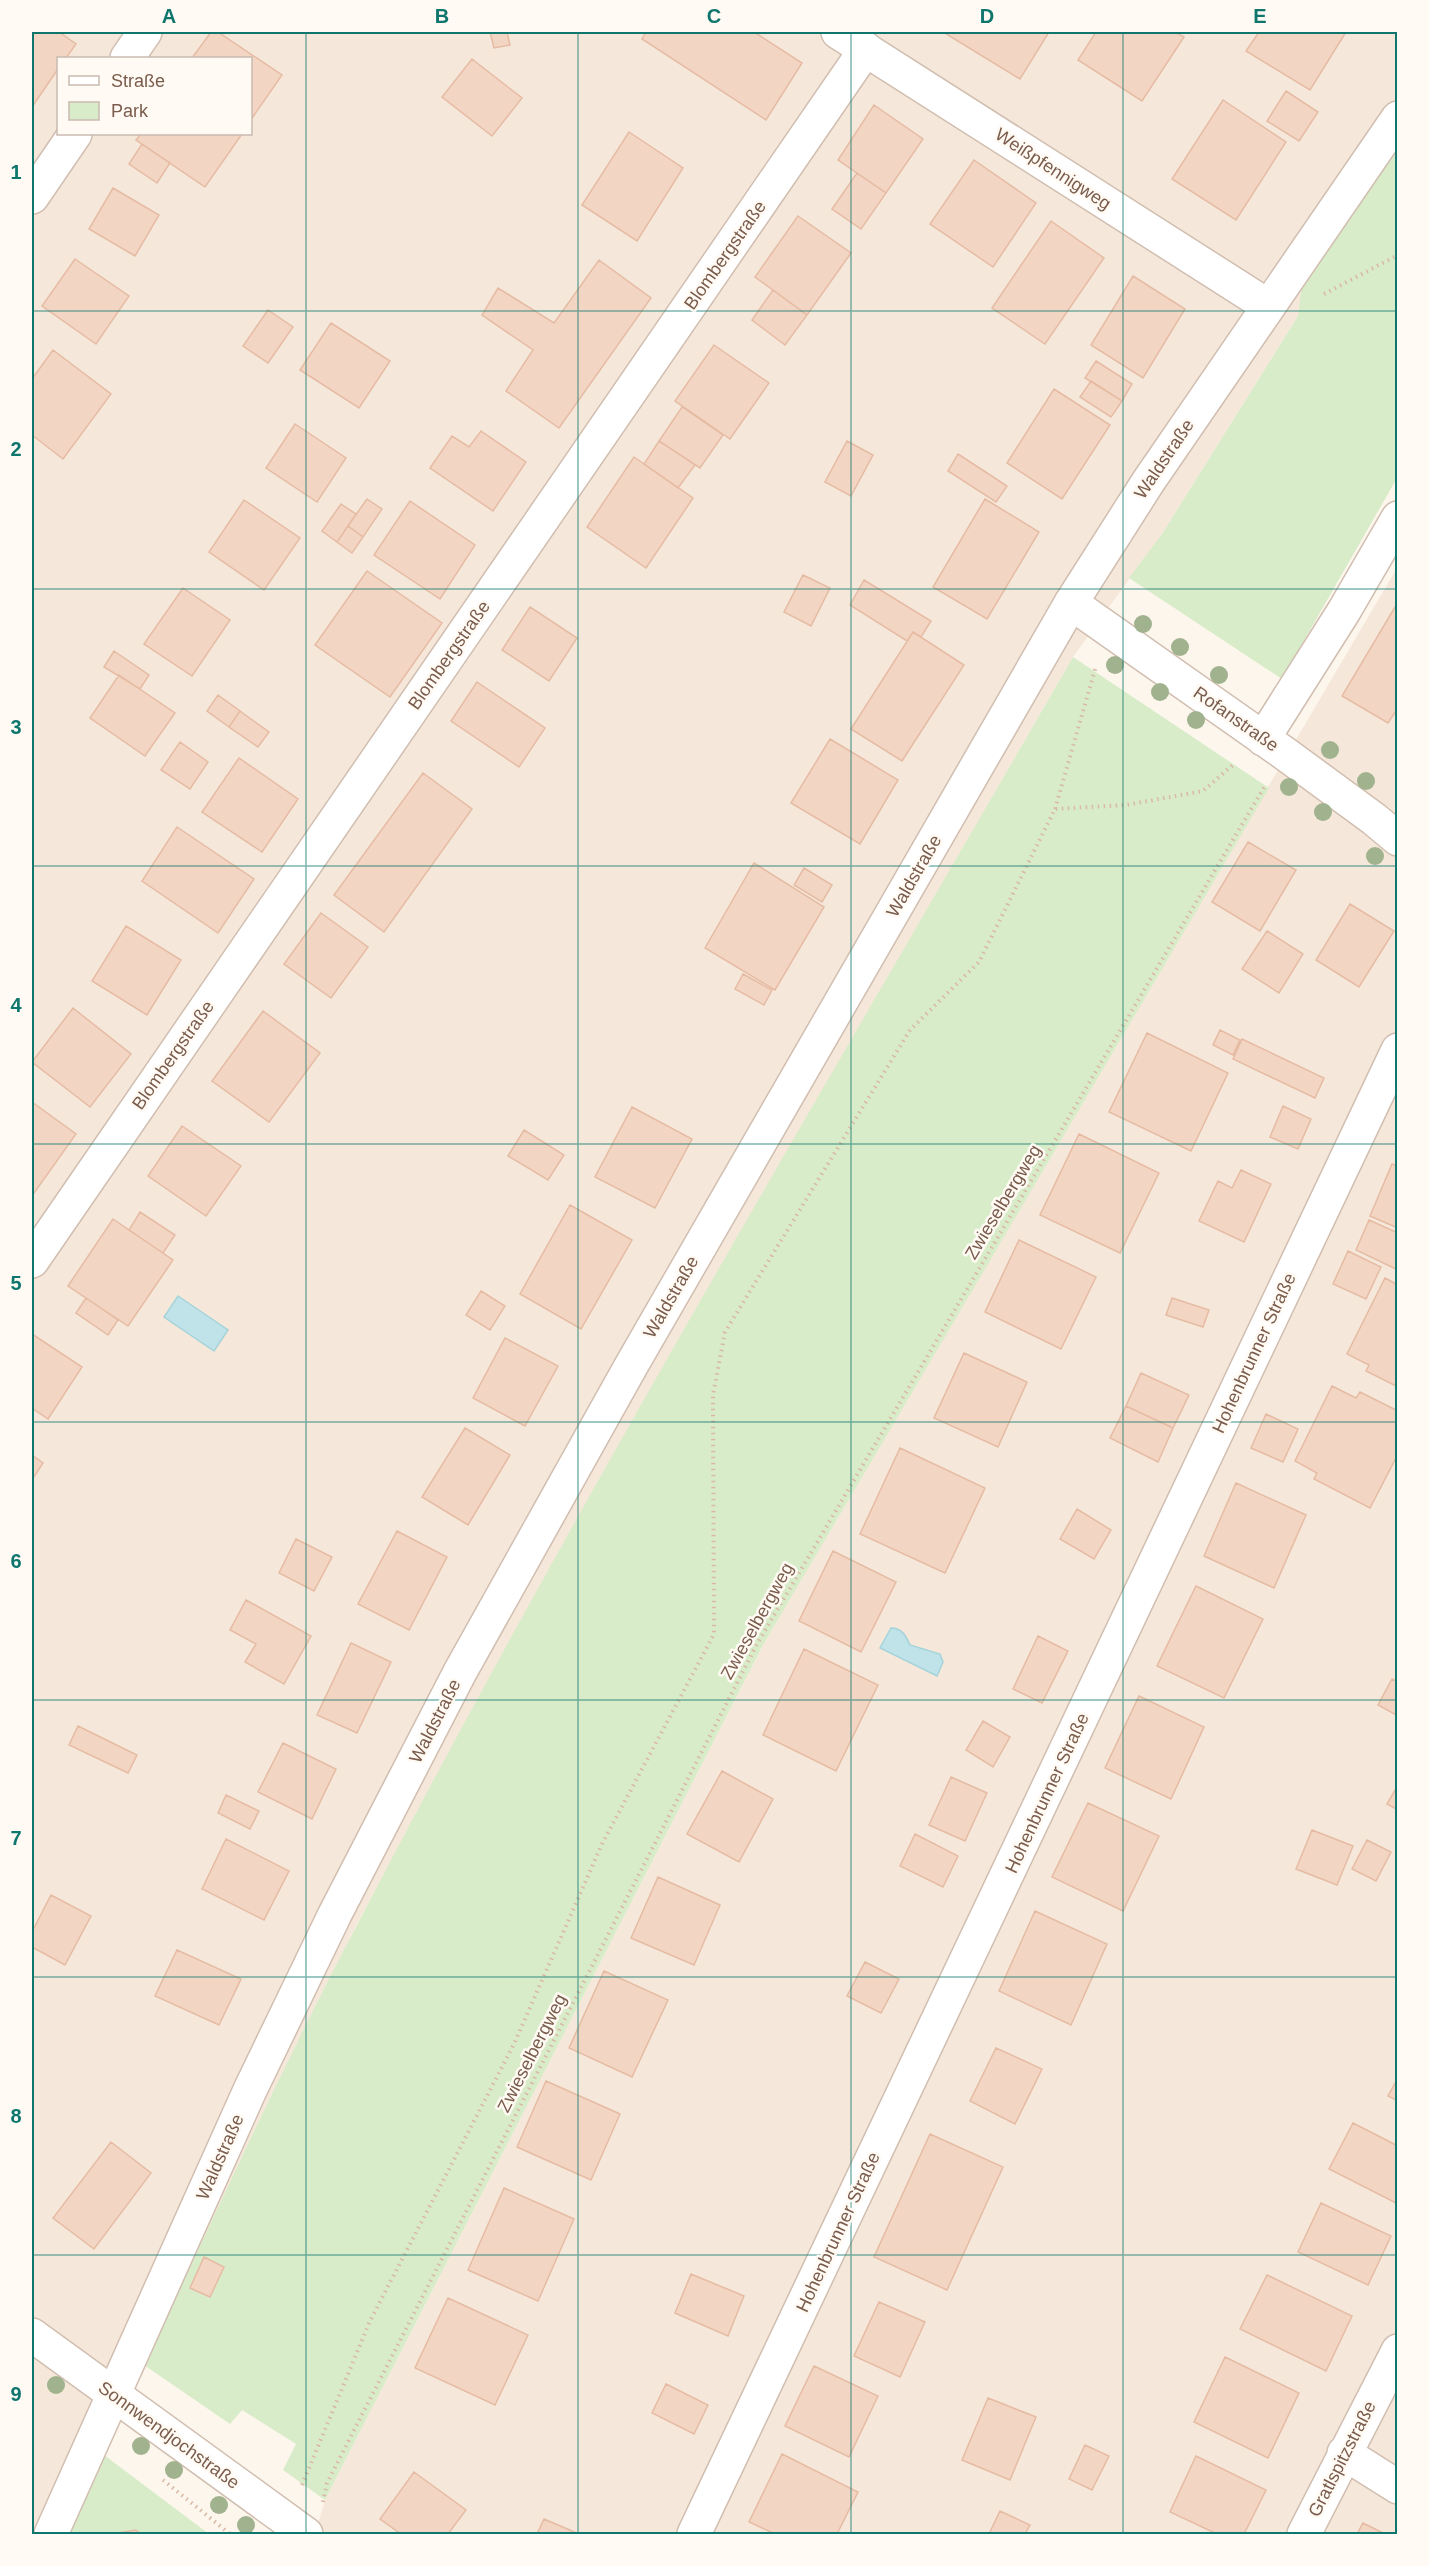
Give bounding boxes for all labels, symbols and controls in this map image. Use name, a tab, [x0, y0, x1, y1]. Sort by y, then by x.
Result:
text: A	[162, 5, 176, 27]
text: B	[435, 5, 449, 27]
text: C	[707, 5, 721, 27]
text: D	[980, 5, 994, 27]
text: E	[1253, 5, 1267, 27]
legend	[57, 57, 252, 135]
text: Straße	[111, 71, 165, 91]
text: Park	[111, 101, 149, 121]
street label: Weißpfennigweg	[991, 124, 1115, 214]
text: 1	[10, 161, 22, 183]
street label: Blombergstraße	[680, 197, 770, 313]
street label: Waldstraße	[1130, 416, 1198, 502]
text: 2	[10, 438, 22, 460]
street label: Blombergstraße	[404, 597, 494, 713]
street label: Rofanstraße	[1190, 682, 1282, 756]
text: 3	[10, 716, 22, 738]
street label: Waldstraße	[882, 831, 946, 921]
text: 4	[10, 994, 22, 1016]
street label: Blombergstraße	[128, 997, 218, 1113]
street label: Zwieselbergweg	[961, 1141, 1045, 1263]
street label: Waldstraße	[639, 1252, 703, 1342]
street label: Hohenbrunner Straße	[1208, 1270, 1300, 1436]
text: 5	[10, 1272, 22, 1294]
text: 6	[10, 1550, 22, 1572]
street label: Zwieselbergweg	[717, 1559, 797, 1683]
street label: Waldstraße	[405, 1676, 465, 1766]
street label: Hohenbrunner Straße	[1001, 1710, 1093, 1876]
text: 7	[10, 1827, 22, 1849]
street label: Zwieselbergweg	[494, 1991, 570, 2115]
text: 8	[10, 2105, 22, 2127]
street label: Waldstraße	[192, 2111, 248, 2203]
street label: Hohenbrunner Straße	[792, 2149, 884, 2315]
street label: Sonnwendjochstraße	[95, 2377, 243, 2493]
text: 9	[10, 2383, 22, 2405]
street label: Gratlspitzstraße	[1304, 2398, 1380, 2520]

